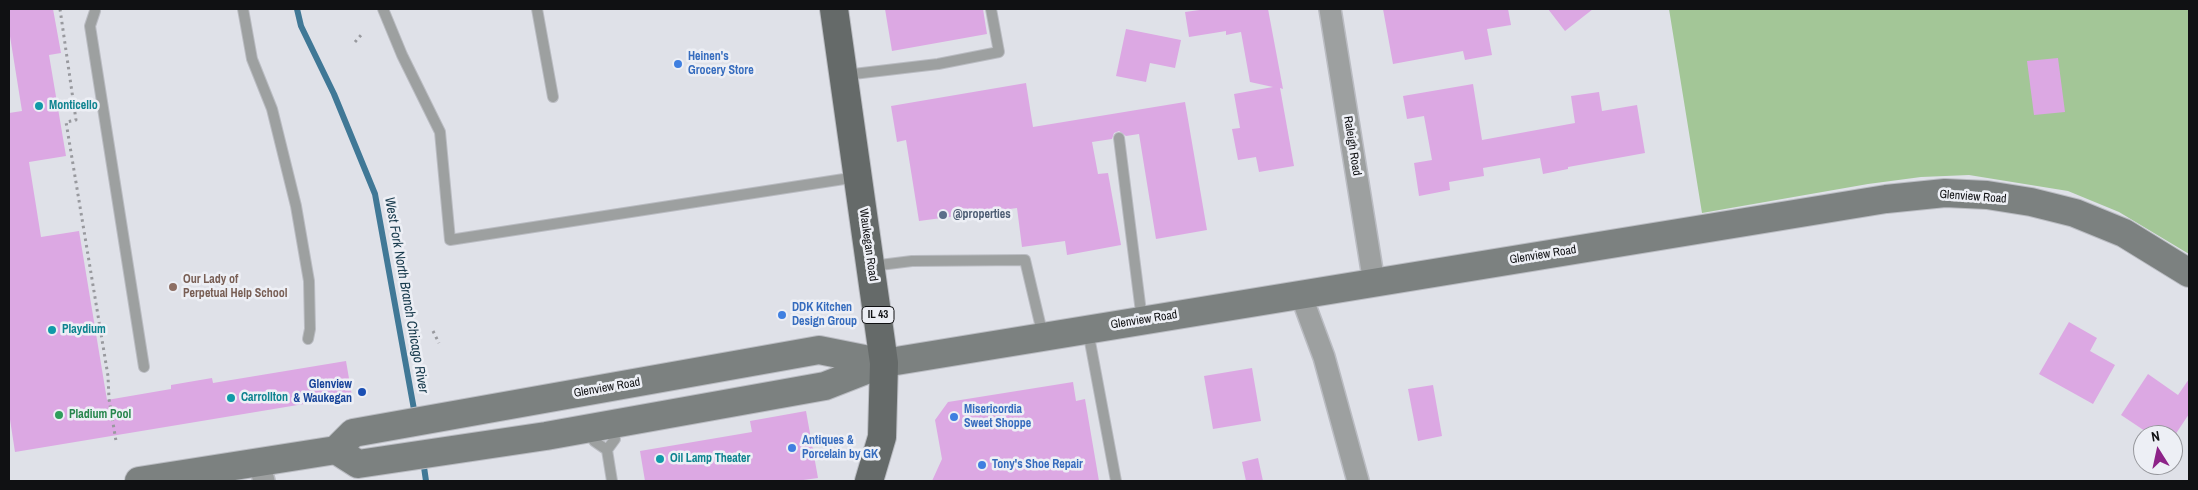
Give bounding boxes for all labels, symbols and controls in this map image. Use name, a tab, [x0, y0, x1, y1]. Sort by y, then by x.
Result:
place label: Heinen's Grocery Store	[688, 50, 754, 78]
marker: Heinen's Grocery Store	[672, 58, 684, 70]
place label: Monticello	[49, 99, 98, 113]
marker: Monticello	[33, 100, 45, 112]
street label: Raleigh Road	[1340, 115, 1364, 177]
street label: Glenview Road	[1939, 187, 2007, 207]
water label: West Fork North Branch Chicago River	[380, 196, 432, 394]
street label: Waukegan Road	[856, 208, 880, 282]
place label: @properties	[953, 208, 1011, 222]
marker: @properties	[937, 209, 949, 221]
street label: Glenview Road	[1509, 243, 1577, 267]
place label: Our Lady of Perpetual Help School	[183, 273, 287, 301]
marker: Our Lady of Perpetual Help School	[167, 281, 179, 293]
place label: DDK Kitchen Design Group	[792, 301, 857, 329]
road number: IL 43	[862, 306, 894, 324]
street label: Glenview Road	[1110, 308, 1178, 332]
marker: DDK Kitchen Design Group	[776, 309, 788, 321]
place label: Playdium	[62, 323, 106, 337]
marker: Playdium	[46, 324, 58, 336]
street label: Glenview Road	[573, 375, 641, 401]
place label: Glenview & Waukegan	[293, 378, 352, 406]
marker: Glenview & Waukegan	[356, 386, 368, 398]
place label: Carrollton	[241, 391, 288, 405]
marker: Carrollton	[225, 392, 237, 404]
place label: Misericordia Sweet Shoppe	[964, 403, 1031, 431]
place label: Pladium Pool	[69, 408, 131, 422]
marker: Pladium Pool	[53, 409, 65, 421]
marker: Misericordia Sweet Shoppe	[948, 411, 960, 423]
north arrow	[2133, 425, 2183, 475]
text: N	[2150, 427, 2161, 446]
place label: Antiques & Porcelain by GK	[802, 434, 878, 462]
marker: Antiques & Porcelain by GK	[786, 442, 798, 454]
place label: Oil Lamp Theater	[670, 452, 750, 466]
marker: Oil Lamp Theater	[654, 453, 666, 465]
place label: Tony's Shoe Repair	[992, 458, 1083, 472]
marker: Tony's Shoe Repair	[976, 459, 988, 471]

